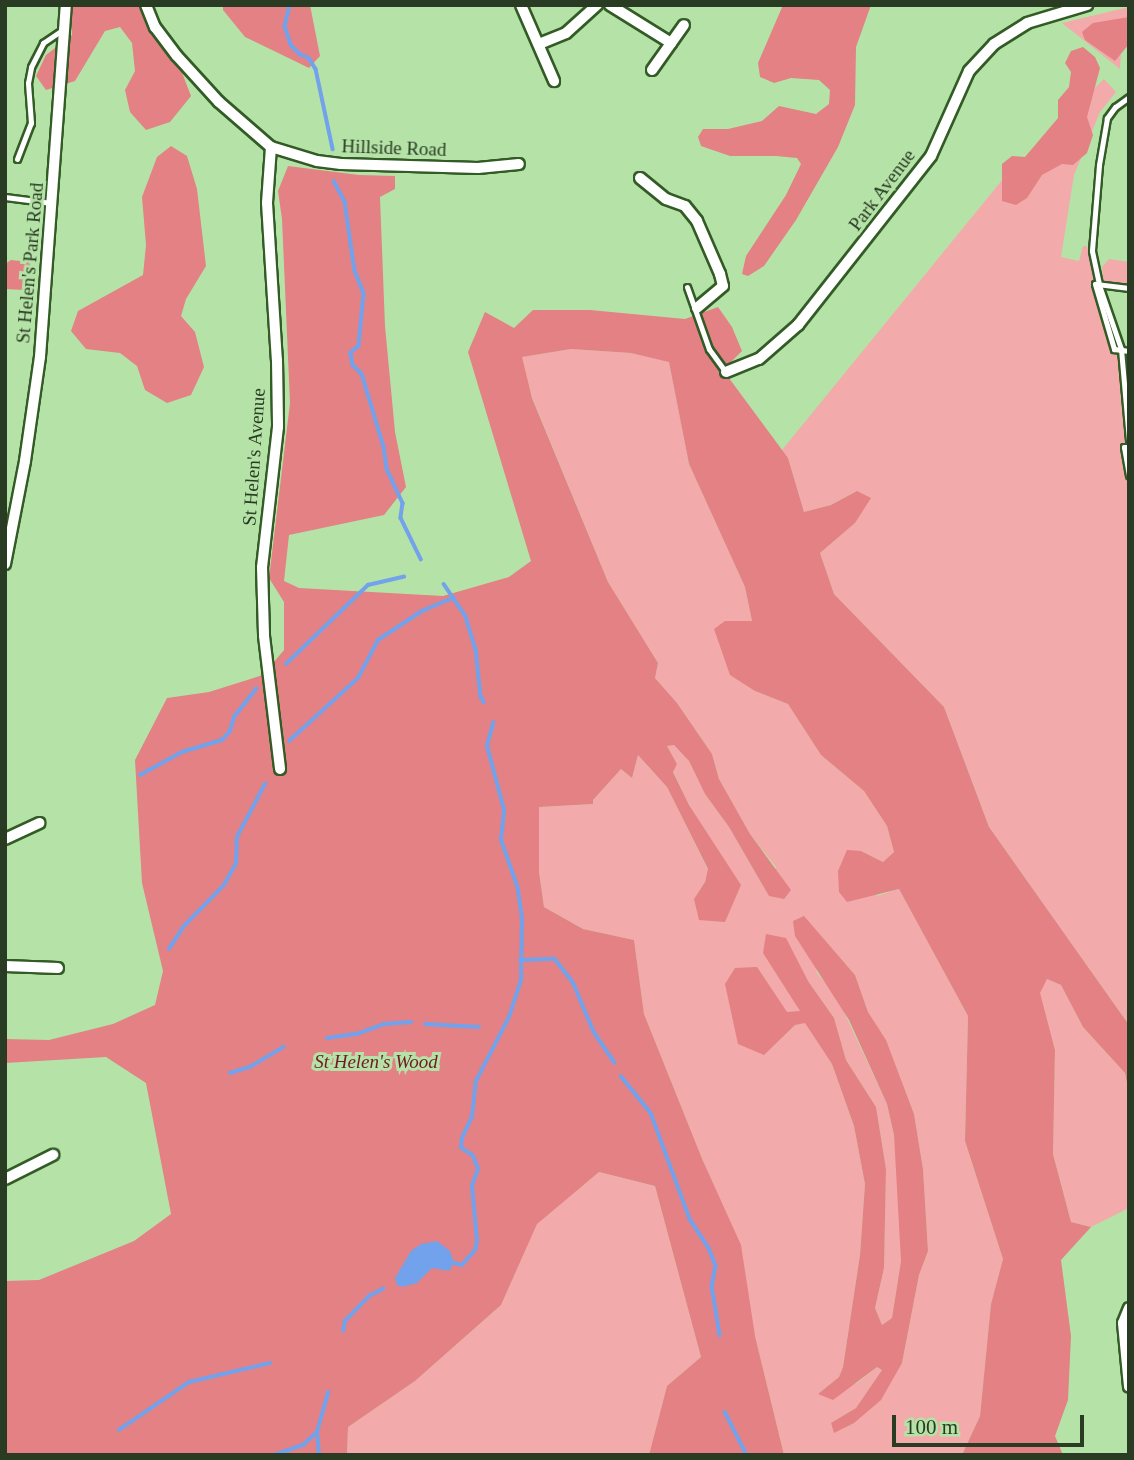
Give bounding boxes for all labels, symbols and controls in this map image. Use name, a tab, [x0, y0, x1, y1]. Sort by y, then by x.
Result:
street label: Hillside Road	[341, 135, 447, 161]
street label: Park Avenue	[844, 144, 920, 236]
street label: St Helen's Park Road	[12, 182, 48, 344]
street label: St Helen's Avenue	[238, 387, 270, 527]
park label: St Helen's Wood	[314, 1051, 438, 1073]
scale bar	[896, 1400, 1088, 1444]
text: 100 m	[905, 1415, 958, 1439]

